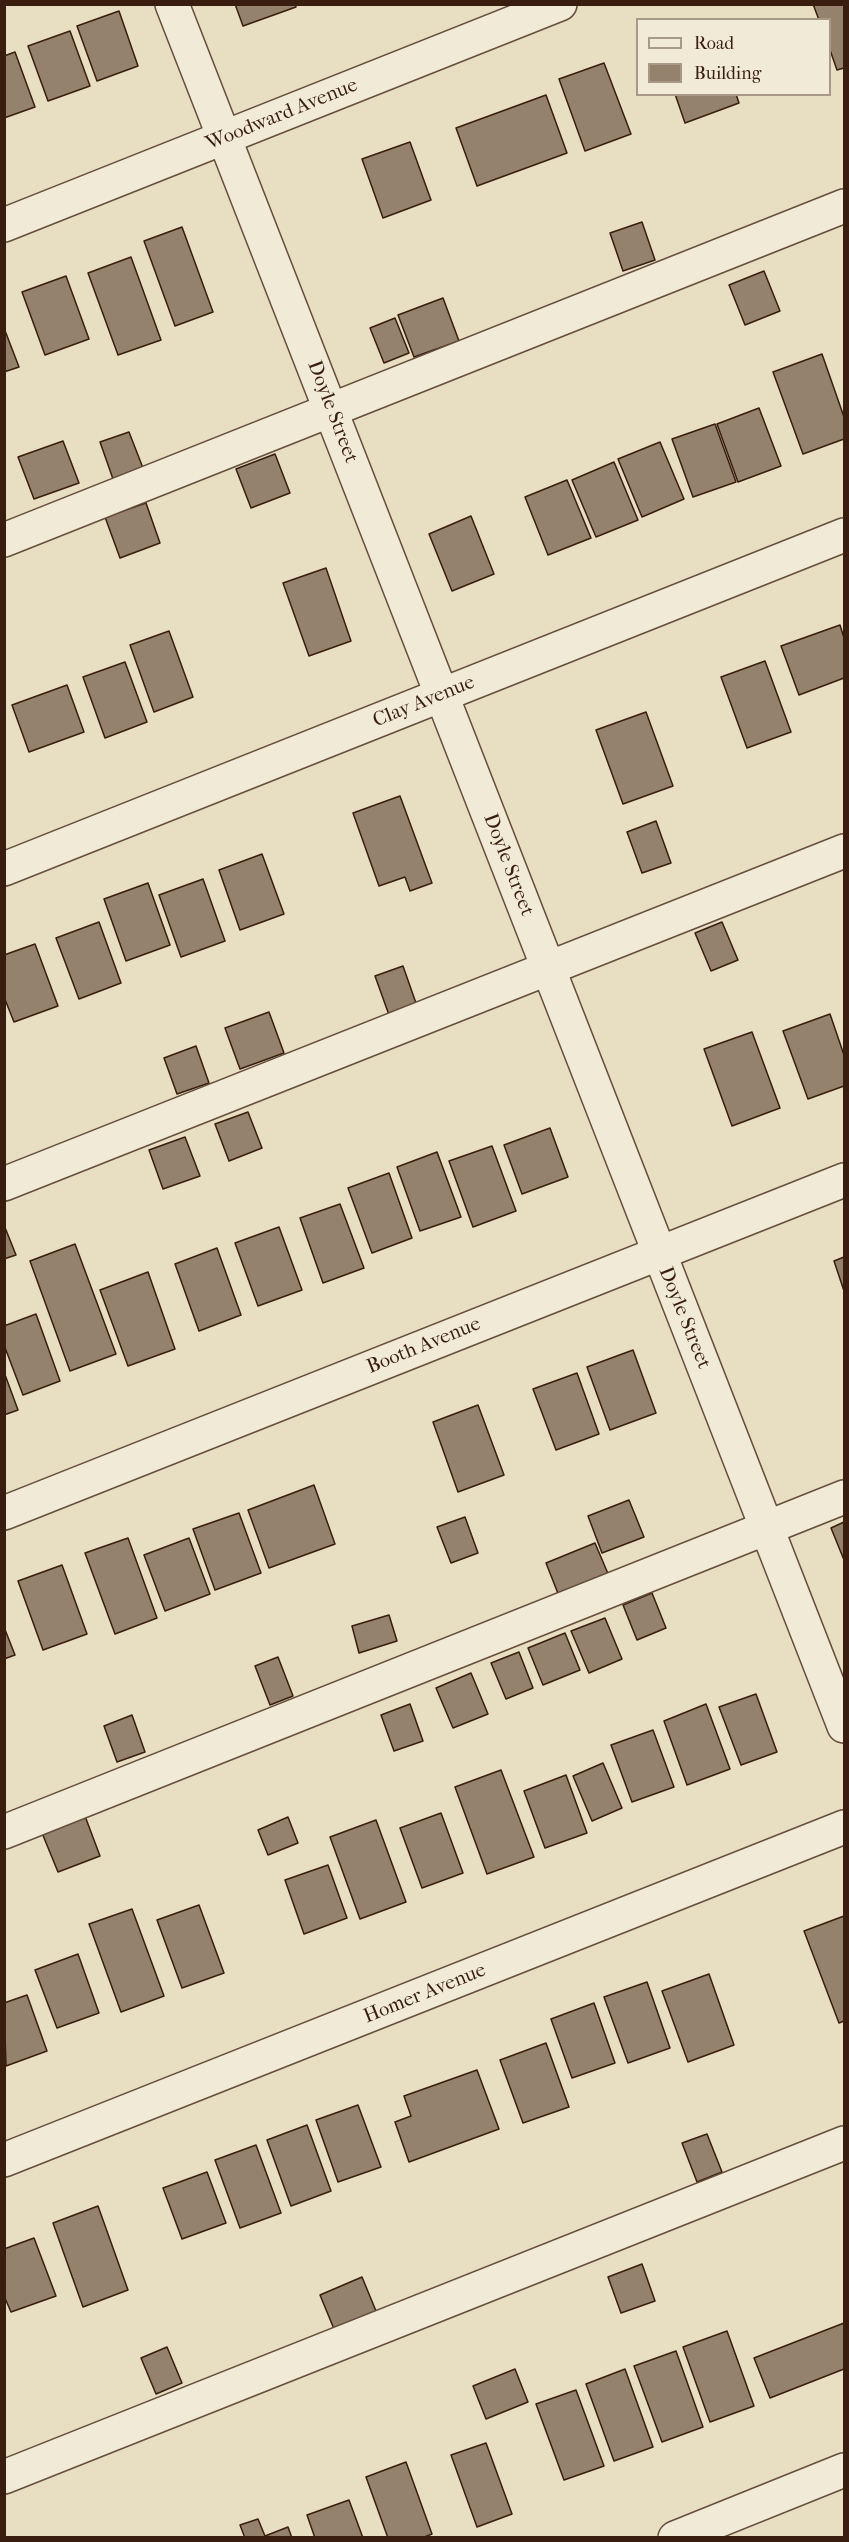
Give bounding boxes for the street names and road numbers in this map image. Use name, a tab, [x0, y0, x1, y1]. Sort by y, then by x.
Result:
street label: Woodward Avenue	[203, 74, 361, 156]
street label: Doyle Street	[301, 357, 363, 467]
street label: Clay Avenue	[370, 671, 478, 733]
street label: Doyle Street	[477, 810, 539, 920]
street label: Doyle Street	[653, 1264, 715, 1372]
street label: Booth Avenue	[364, 1312, 484, 1380]
street label: Homer Avenue	[361, 1959, 489, 2029]

